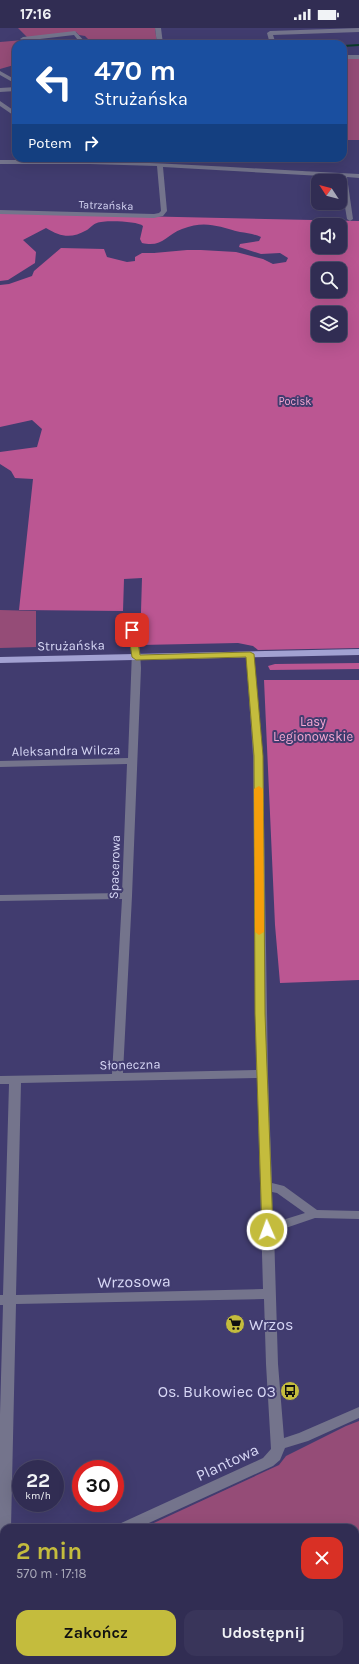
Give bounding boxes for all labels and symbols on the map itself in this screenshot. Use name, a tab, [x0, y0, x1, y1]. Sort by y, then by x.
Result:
north arrow	[311, 174, 347, 210]
street label: Tatrzańska	[78, 198, 134, 213]
park label: Pocisk	[278, 395, 312, 408]
pin	[115, 613, 149, 647]
street label: Strużańska	[37, 637, 105, 654]
park label: Lasy Legionowskie	[273, 714, 353, 744]
street label: Aleksandra Wilcza	[12, 742, 121, 759]
street label: Spacerowa	[106, 835, 123, 899]
street label: Słoneczna	[99, 1056, 161, 1073]
position arrow	[246, 1209, 288, 1251]
street label: Wrzosowa	[97, 1271, 171, 1292]
supermarket icon: Wrzos	[224, 1313, 246, 1335]
place label: Wrzos	[249, 1315, 293, 1334]
bus stop icon: Os. Bukowiec 03	[279, 1380, 301, 1402]
place label: Os. Bukowiec 03	[158, 1382, 276, 1401]
street label: Plantowa	[193, 1440, 262, 1485]
speed limit sign: 30	[72, 1460, 124, 1512]

